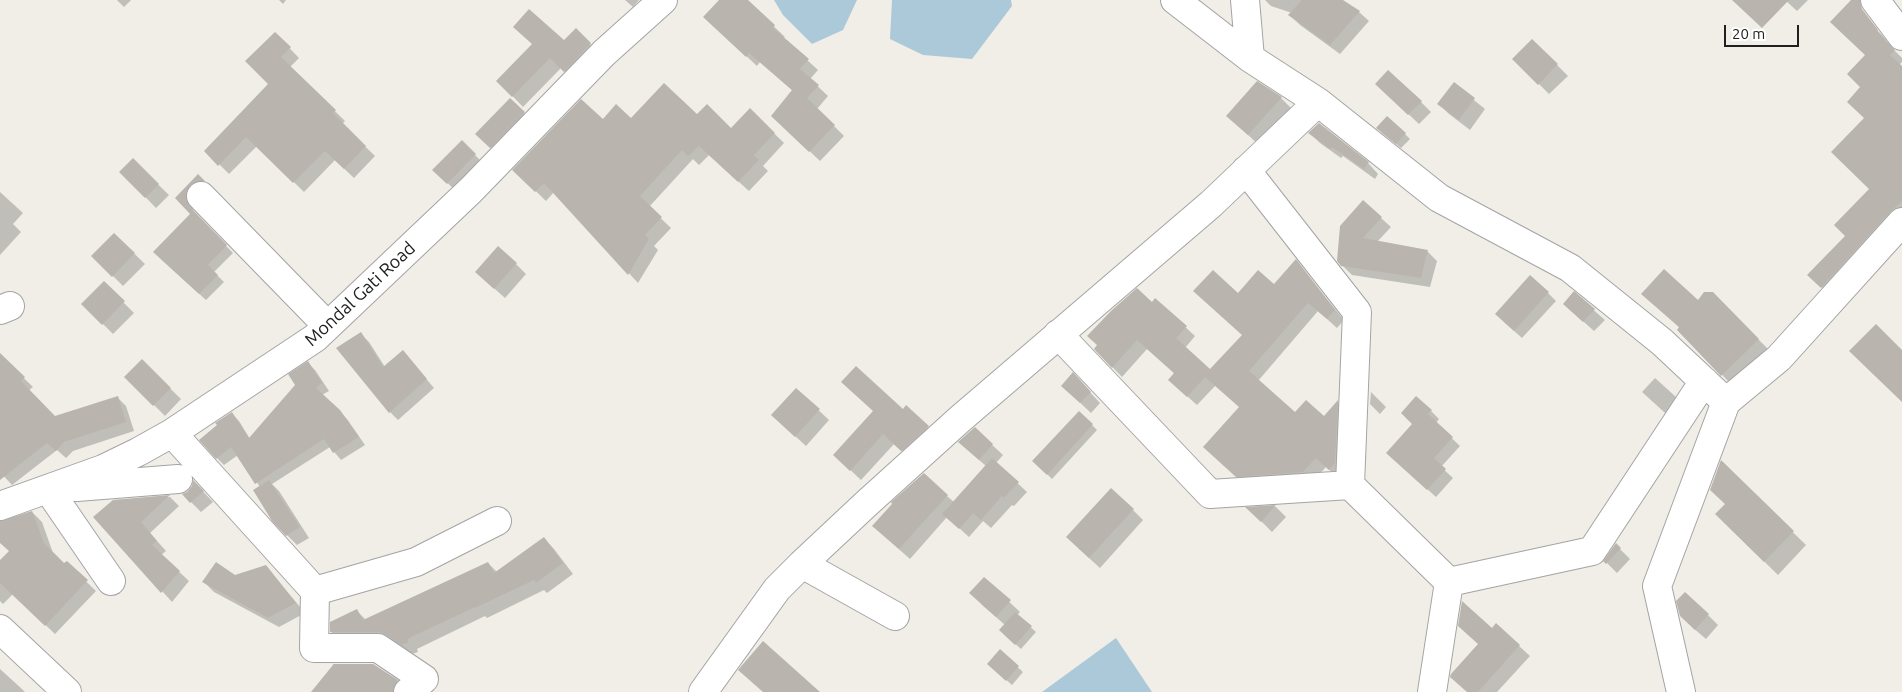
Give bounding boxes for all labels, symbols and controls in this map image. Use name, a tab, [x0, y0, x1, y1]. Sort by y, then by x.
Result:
scale bar	[1727, 15, 1802, 47]
text: 20 m	[1732, 25, 1765, 42]
street label: Mondal Gati Road	[300, 237, 420, 351]

